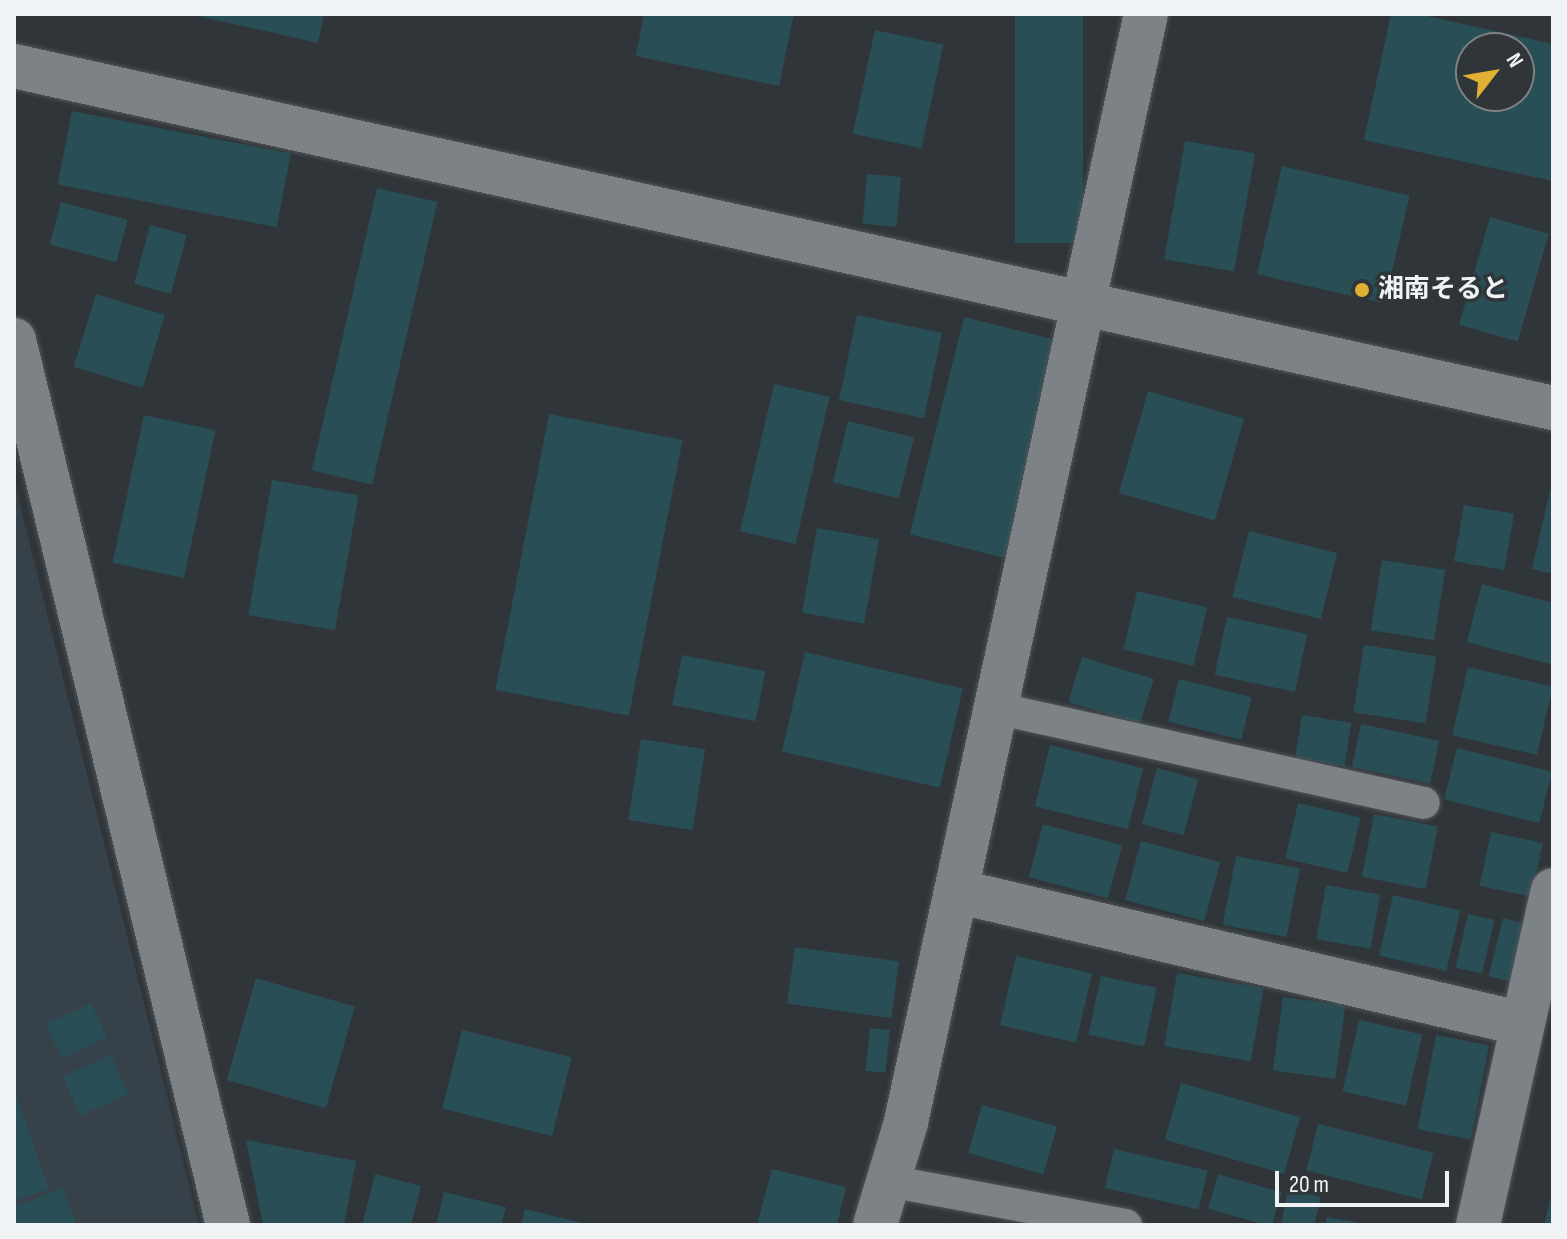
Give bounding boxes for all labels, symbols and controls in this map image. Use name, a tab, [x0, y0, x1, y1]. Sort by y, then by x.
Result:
north arrow	[1455, 32, 1535, 112]
text: N	[1500, 48, 1529, 72]
place label: 湘南そると	[1378, 274, 1508, 306]
marker: 湘南そると	[1353, 281, 1371, 299]
scale bar	[1279, 1155, 1453, 1205]
text: 20 m	[1289, 1170, 1329, 1199]

